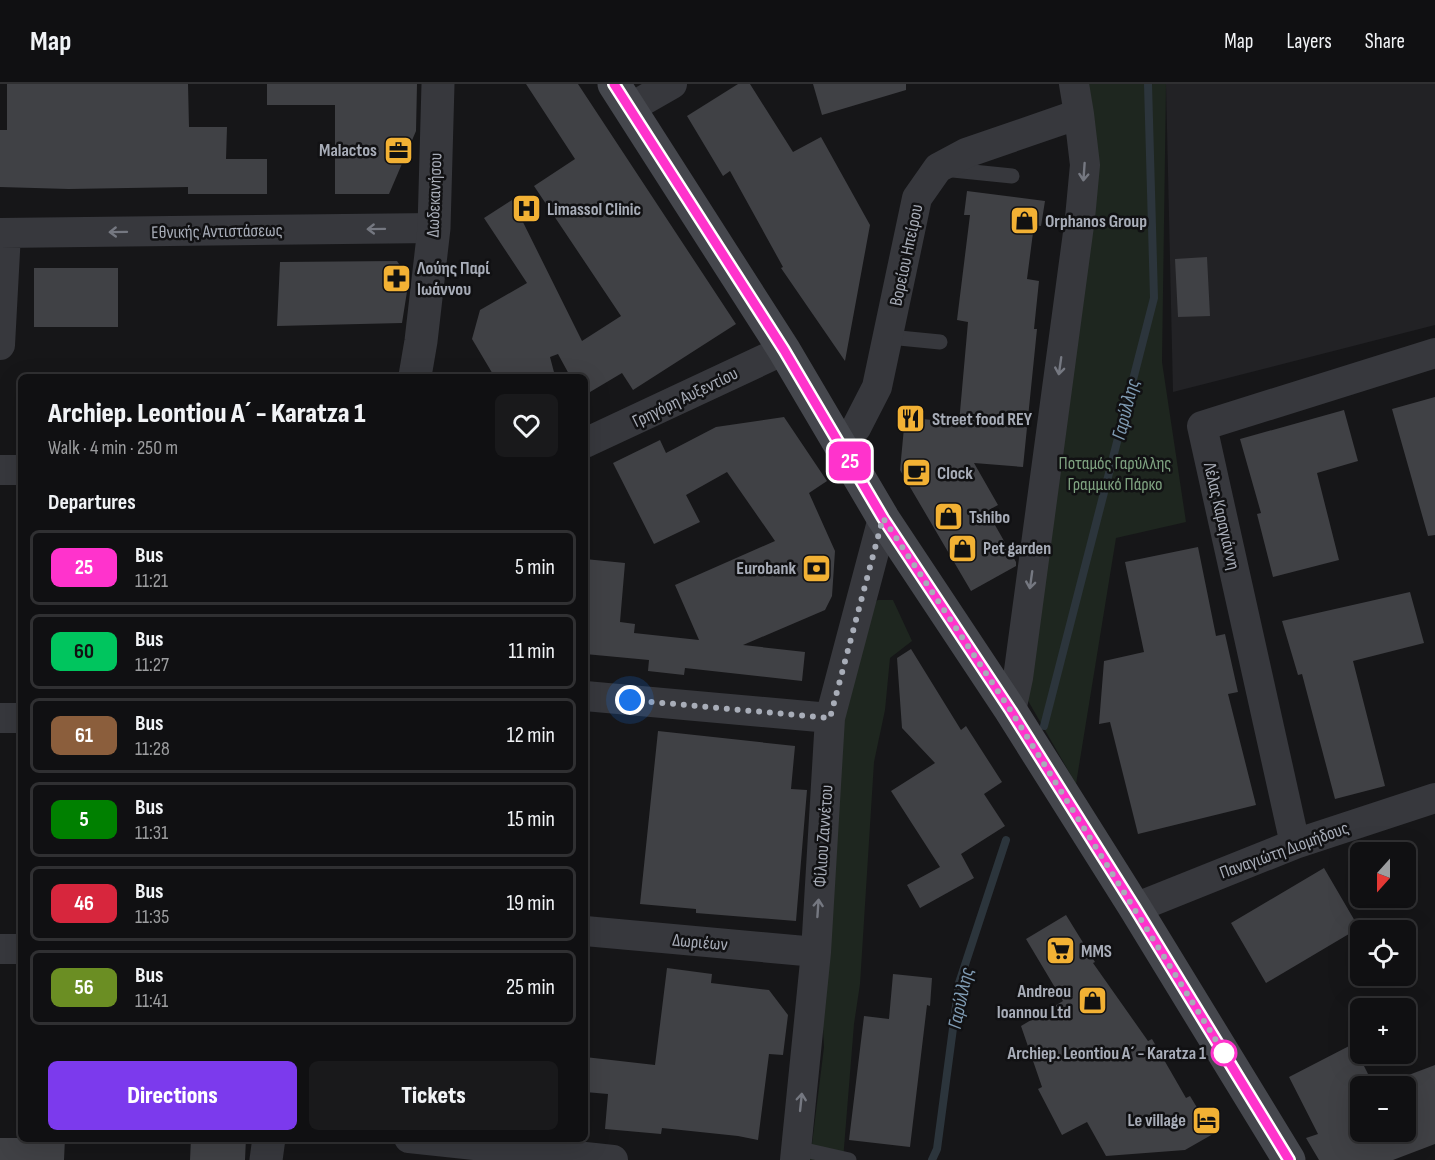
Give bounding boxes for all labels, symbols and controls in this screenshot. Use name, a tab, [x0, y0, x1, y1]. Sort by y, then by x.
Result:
text: Map	[30, 25, 71, 58]
text: Map	[1224, 29, 1253, 54]
text: Layers	[1286, 29, 1332, 54]
text: Share	[1365, 29, 1405, 54]
office icon: Malactos	[382, 134, 414, 166]
place label: Malactos	[319, 140, 377, 161]
street label: Δωδεκανήσου	[423, 152, 446, 238]
one-way arrow	[1078, 162, 1089, 182]
hospital icon: Limassol Clinic	[510, 193, 542, 225]
place label: Limassol Clinic	[547, 199, 641, 220]
street label: Βορείου Ηπείρου	[885, 202, 928, 308]
shop icon: Orphanos Group	[1008, 205, 1040, 237]
place label: Orphanos Group	[1045, 211, 1147, 232]
street label: Εθνικής Αντιστάσεως	[151, 220, 283, 243]
one-way arrow	[366, 223, 386, 234]
one-way arrow	[108, 226, 128, 238]
place label: Λούης Παρί Ιωάννου	[416, 258, 490, 300]
pharmacy icon: Λούης Παρί Ιωάννου	[380, 262, 412, 294]
one-way arrow	[1054, 355, 1065, 375]
street label: Γρηγόρη Αυξεντίου	[629, 363, 741, 432]
water label: Γαρύλλης	[1107, 376, 1145, 442]
button: heart	[495, 394, 558, 457]
text: Archiep. Leontiou A´ - Karatza 1	[48, 397, 365, 430]
restaurant icon: Street food REY	[895, 403, 927, 435]
place label: Street food REY	[932, 409, 1033, 430]
text: Walk · 4 min · 250 m	[48, 436, 178, 460]
line badge: 25	[823, 442, 877, 481]
text: 25	[841, 449, 859, 474]
park label: Ποταμός Γαρύλλης Γραμμικό Πάρκο	[1059, 453, 1171, 495]
cafe icon: Clock	[900, 457, 932, 489]
street label: Λέλας Καραγιάννη	[1199, 459, 1244, 572]
place label: Clock	[937, 463, 973, 484]
text: Departures	[48, 489, 136, 516]
shop icon: Tshibo	[932, 501, 964, 533]
place label: Tshibo	[969, 507, 1010, 528]
shop icon: Pet garden	[946, 532, 978, 564]
place label: Pet garden	[983, 538, 1051, 559]
text: Bus	[135, 542, 164, 569]
bank icon: Eurobank	[801, 552, 833, 584]
text: 5 min	[515, 554, 555, 581]
text: 25	[75, 555, 93, 580]
place label: Eurobank	[736, 558, 796, 579]
text: 11:21	[135, 569, 168, 593]
one-way arrow	[1026, 569, 1037, 589]
text: Bus	[135, 626, 164, 653]
text: 11 min	[508, 638, 555, 665]
text: 60	[74, 639, 94, 664]
text: 11:27	[135, 653, 169, 677]
your location	[615, 685, 645, 715]
text: Bus	[135, 710, 164, 737]
text: 12 min	[507, 722, 555, 749]
text: 61	[75, 723, 93, 748]
text: 11:28	[135, 737, 170, 761]
street label: Φίλιου Ζαννέτου	[809, 784, 838, 888]
text: Bus	[135, 794, 164, 821]
text: 15 min	[507, 806, 555, 833]
text: 5	[79, 807, 89, 832]
street label: Παναγιώτη Διομήδους	[1217, 817, 1352, 884]
text: 11:31	[135, 821, 168, 845]
north arrow	[1350, 842, 1416, 908]
map controls	[1350, 842, 1416, 1142]
text: Bus	[135, 878, 164, 905]
text: 19 min	[506, 890, 555, 917]
text: 46	[74, 891, 94, 916]
one-way arrow	[813, 898, 824, 918]
text: 11:35	[135, 905, 169, 929]
button: locate	[1350, 920, 1416, 986]
street label: Δωριέων	[672, 930, 728, 955]
supermarket icon: MMS	[1044, 935, 1076, 967]
place label: MMS	[1081, 941, 1112, 962]
text: Bus	[135, 962, 164, 989]
water label: Γαρύλλης	[943, 965, 979, 1031]
text: 25 min	[506, 974, 555, 1001]
text: 56	[74, 975, 94, 1000]
place label: Andreou Ioannou Ltd	[997, 981, 1071, 1023]
shop icon: Andreou Ioannou Ltd	[1076, 985, 1108, 1017]
text: 11:41	[135, 989, 168, 1013]
button: +	[1350, 998, 1416, 1064]
marker: Archiep. Leontiou A´ - Karatza 1	[1211, 1040, 1237, 1066]
place label: Archiep. Leontiou A´ - Karatza 1	[1006, 1043, 1206, 1064]
button: Directions	[48, 1061, 297, 1130]
button: Tickets	[309, 1061, 558, 1130]
button: −	[1350, 1076, 1416, 1142]
one-way arrow	[796, 1092, 807, 1112]
hotel icon: Le village	[1191, 1104, 1223, 1136]
place label: Le village	[1128, 1110, 1186, 1131]

